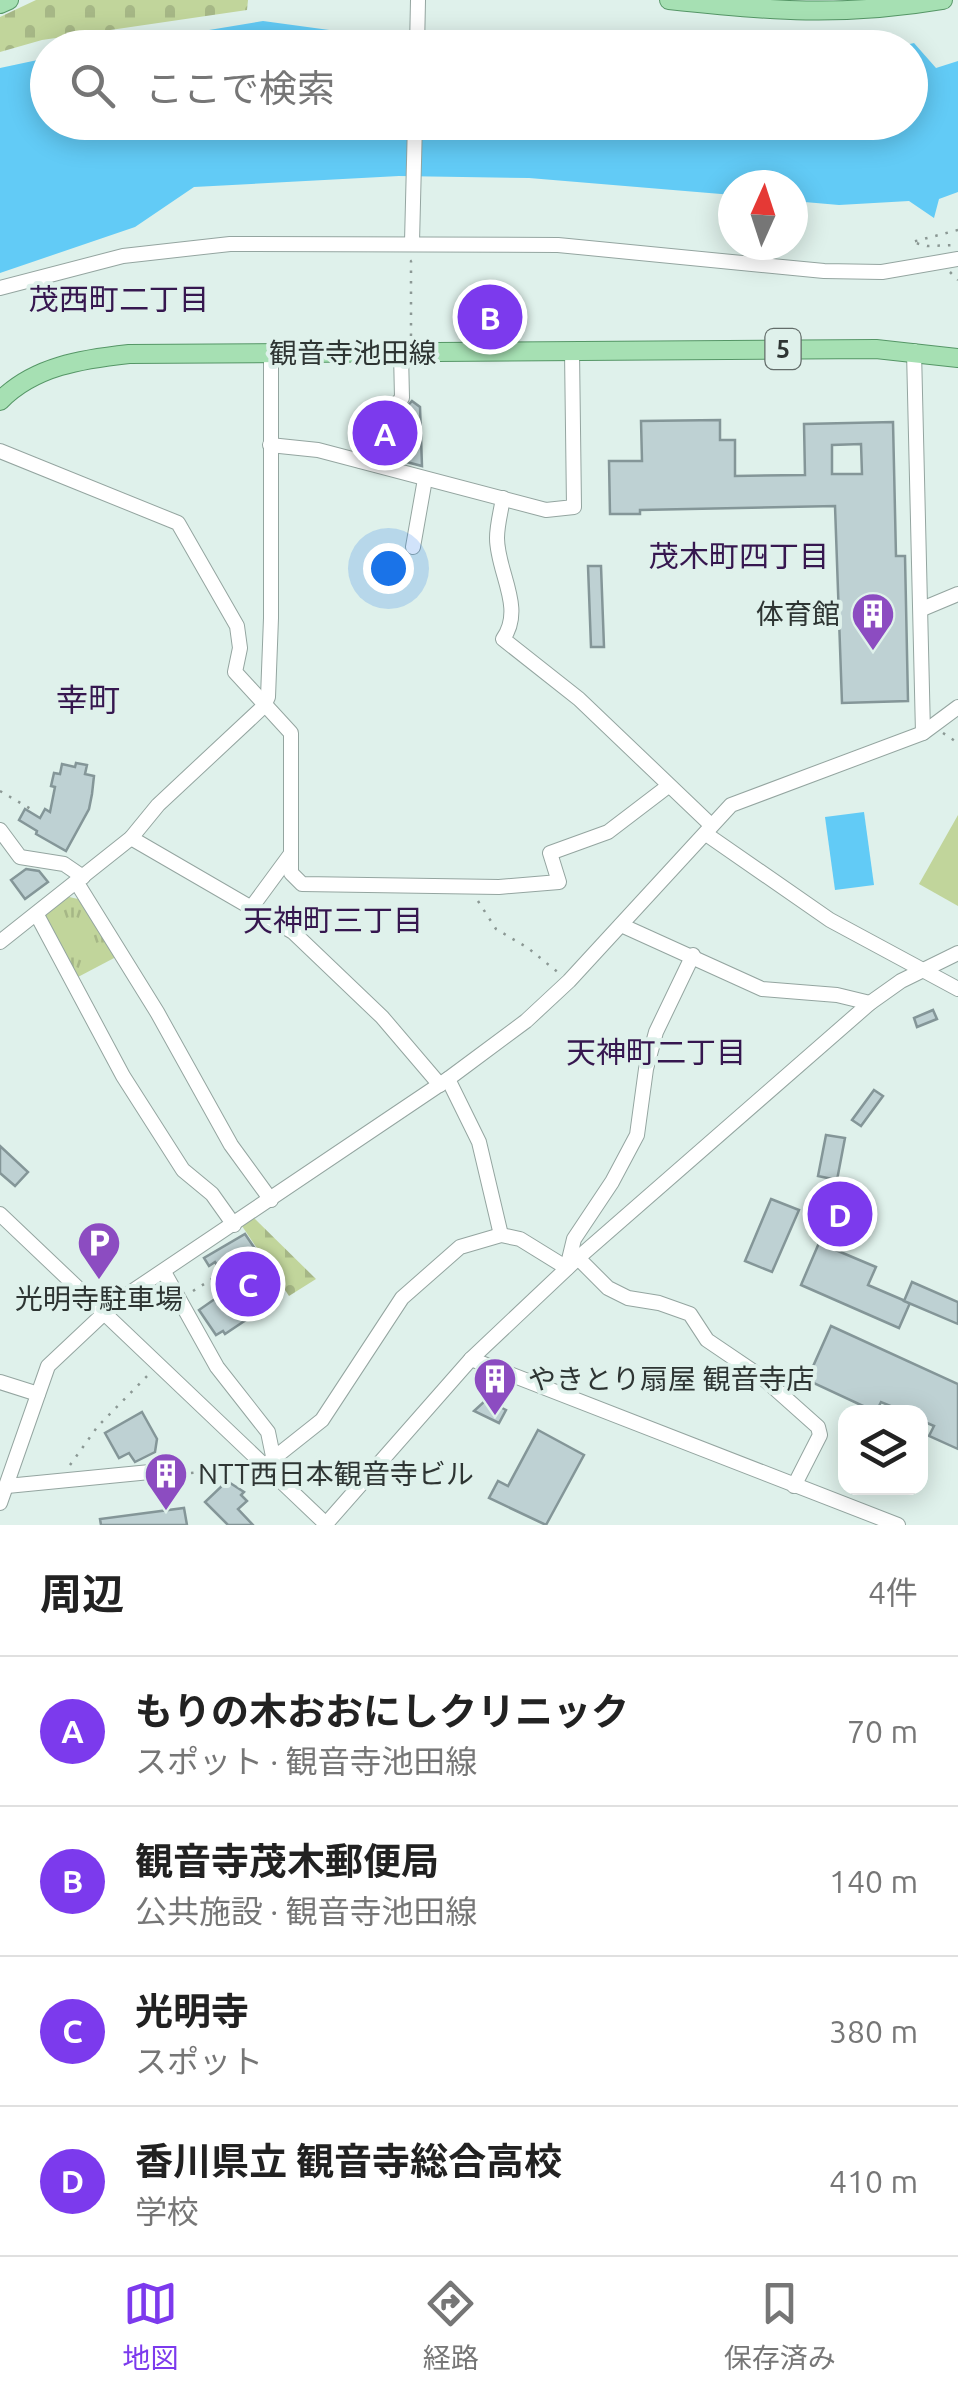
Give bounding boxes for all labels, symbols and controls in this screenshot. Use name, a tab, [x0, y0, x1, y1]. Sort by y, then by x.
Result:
search box	[30, 30, 928, 140]
icon: search	[65, 58, 120, 113]
text: ここで検索	[145, 67, 335, 109]
north arrow	[718, 170, 808, 260]
pin: B	[458, 280, 522, 354]
district label: 茂西町二丁目	[29, 282, 209, 316]
road number: 5	[766, 329, 800, 369]
street label: 観音寺池田線	[269, 337, 437, 368]
pin: A	[352, 396, 418, 470]
district label: 茂木町四丁目	[649, 539, 829, 573]
your location	[363, 543, 414, 594]
building icon: 体育館	[850, 591, 896, 652]
place label: 体育館	[756, 598, 840, 629]
district label: 幸町	[56, 681, 120, 717]
district label: 天神町三丁目	[243, 903, 423, 937]
district label: 天神町二丁目	[566, 1035, 746, 1069]
pin: D	[808, 1176, 872, 1252]
parking icon: 光明寺駐車場	[76, 1220, 122, 1281]
pin: C	[216, 1246, 280, 1322]
place label: 光明寺駐車場	[15, 1283, 183, 1314]
building icon: やきとり扇屋 観音寺店	[472, 1356, 518, 1417]
place label: やきとり扇屋 観音寺店	[528, 1363, 814, 1394]
map controls	[838, 1405, 928, 1495]
button: layers	[838, 1405, 928, 1495]
building icon: NTT西日本観音寺ビル	[143, 1451, 189, 1512]
place label: NTT西日本観音寺ビル	[198, 1458, 474, 1489]
text: 周辺	[40, 1570, 124, 1617]
text: 4件	[868, 1574, 918, 1610]
text: もりの木おおにしクリニック	[135, 1690, 629, 1732]
text: A	[61, 1713, 84, 1749]
text: 70 m	[847, 1713, 918, 1749]
text: スポット · 観音寺池田線	[135, 1743, 478, 1779]
text: 観音寺茂木郵便局	[135, 1840, 439, 1882]
text: B	[62, 1863, 83, 1899]
text: 140 m	[829, 1863, 918, 1899]
text: 公共施設 · 観音寺池田線	[135, 1893, 478, 1929]
text: 光明寺	[135, 1990, 249, 2032]
text: C	[62, 2013, 83, 2049]
text: 380 m	[829, 2013, 918, 2049]
text: スポット	[135, 2043, 263, 2079]
text: 香川県立 観音寺総合高校	[135, 2140, 562, 2182]
text: D	[61, 2163, 84, 2199]
text: 410 m	[829, 2163, 918, 2199]
text: 学校	[135, 2193, 199, 2229]
tab: 地図	[122, 2276, 178, 2376]
tab: 経路	[423, 2276, 479, 2376]
tab: 保存済み	[724, 2276, 836, 2376]

